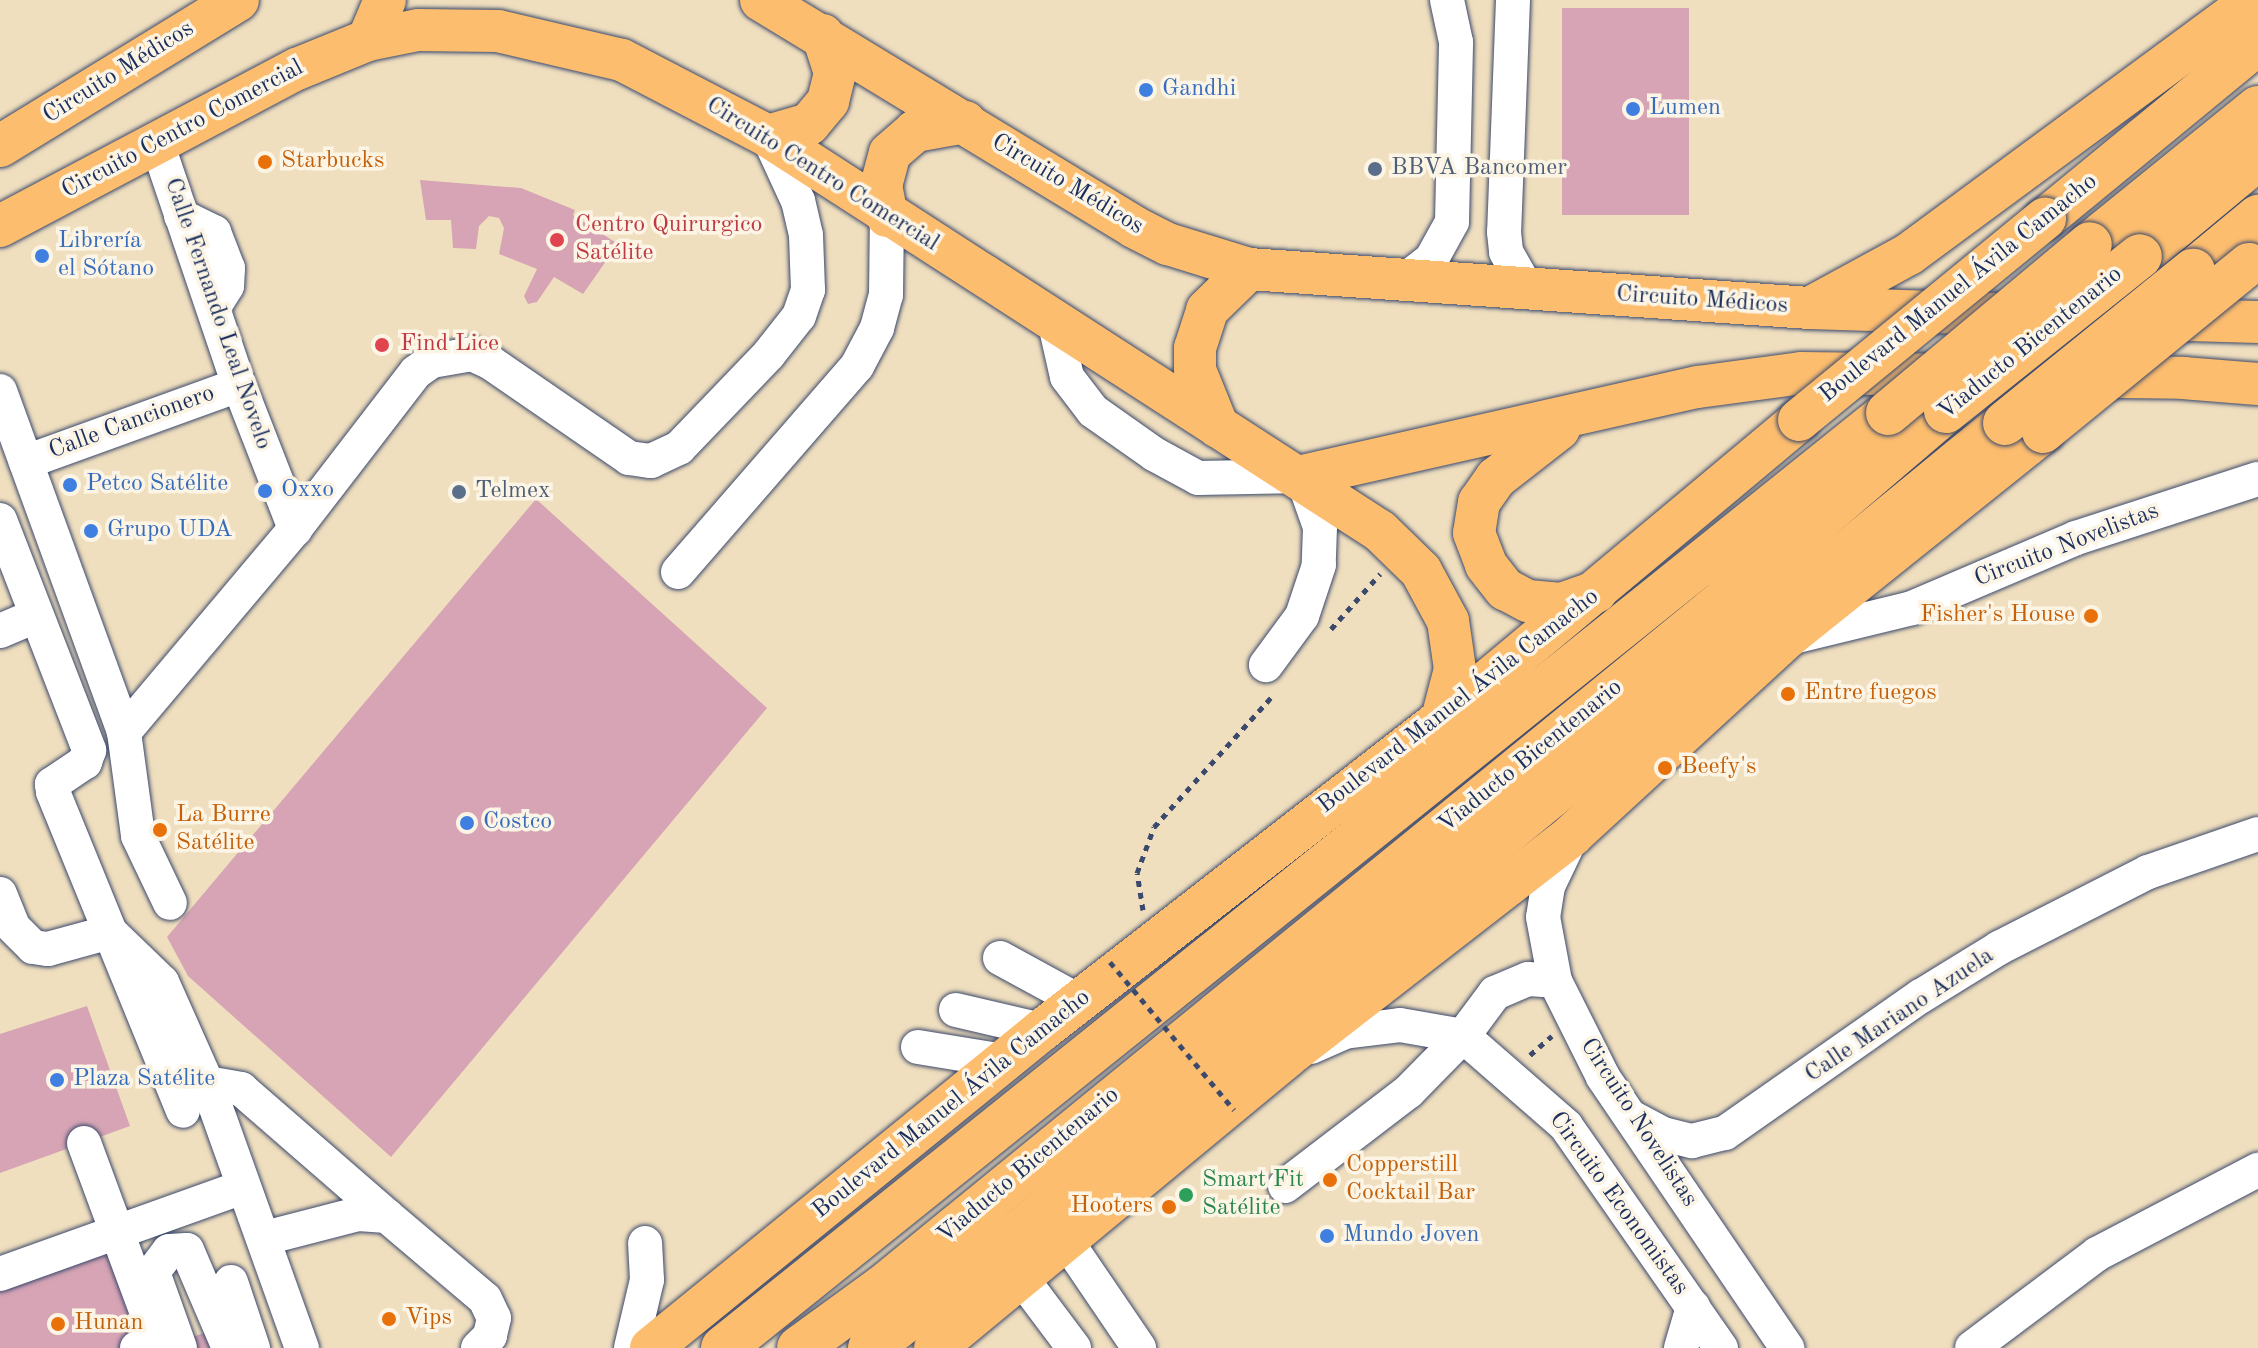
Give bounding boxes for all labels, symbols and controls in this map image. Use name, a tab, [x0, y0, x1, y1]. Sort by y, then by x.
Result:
street label: Circuito Médicos	[38, 15, 200, 131]
street label: Circuito Centro Comercial	[57, 54, 309, 206]
place label: Gandhi	[1162, 76, 1236, 104]
marker: Gandhi	[1137, 81, 1155, 99]
street label: Circuito Centro Comercial	[700, 91, 944, 259]
place label: Lumen	[1649, 95, 1721, 123]
marker: Lumen	[1624, 100, 1642, 118]
street label: Circuito Médicos	[986, 128, 1148, 242]
place label: Starbucks	[281, 148, 384, 176]
marker: Starbucks	[256, 153, 274, 171]
place label: BBVA Bancomer	[1391, 155, 1567, 183]
marker: BBVA Bancomer	[1366, 160, 1384, 178]
street label: Boulevard Manuel Ávila Camacho	[1814, 168, 2104, 410]
street label: Calle Fernando Leal Novelo	[157, 174, 277, 454]
place label: Centro Quirurgico Satélite	[575, 212, 762, 268]
place label: Librería el Sótano	[58, 228, 154, 284]
marker: Centro Quirurgico Satélite	[546, 229, 568, 251]
marker: Librería el Sótano	[33, 247, 51, 265]
street label: Viaducto Bicentenario	[1933, 261, 2129, 427]
street label: Circuito Médicos	[1615, 281, 1789, 321]
place label: Find Lice	[400, 331, 499, 359]
marker: Find Lice	[371, 334, 393, 356]
street label: Calle Cancionero	[45, 380, 219, 466]
place label: Petco Satélite	[86, 471, 228, 499]
marker: Petco Satélite	[61, 476, 79, 494]
place label: Oxxo	[281, 477, 334, 505]
place label: Telmex	[475, 478, 551, 506]
marker: Oxxo	[256, 482, 274, 500]
marker: Telmex	[450, 483, 468, 501]
street label: Circuito Novelistas	[1971, 498, 2163, 594]
place label: Grupo UDA	[107, 517, 232, 545]
marker: Grupo UDA	[82, 522, 100, 540]
street label: Boulevard Manuel Ávila Camacho	[1313, 583, 1605, 821]
place label: Fisher's House	[1920, 602, 2075, 630]
marker: Fisher's House	[2082, 607, 2100, 625]
street label: Viaducto Bicentenario	[1433, 674, 1629, 840]
place label: Entre fuegos	[1804, 680, 1937, 708]
marker: Entre fuegos	[1779, 685, 1797, 703]
place label: Beefy's	[1681, 754, 1756, 782]
marker: Beefy's	[1656, 759, 1674, 777]
place label: La Burre Satélite	[176, 802, 271, 858]
place label: Costco	[483, 809, 552, 837]
marker: Costco	[458, 814, 476, 832]
marker: La Burre Satélite	[151, 821, 169, 839]
street label: Calle Mariano Azuela	[1800, 942, 2000, 1090]
street label: Boulevard Manuel Ávila Camacho	[807, 984, 1097, 1226]
street label: Circuito Novelistas	[1573, 1033, 1703, 1213]
place label: Plaza Satélite	[73, 1066, 215, 1094]
marker: Plaza Satélite	[48, 1071, 66, 1089]
street label: Viaducto Bicentenario	[932, 1081, 1126, 1251]
street label: Circuito Economistas	[1542, 1107, 1694, 1301]
place label: Copperstill Cocktail Bar	[1346, 1152, 1475, 1208]
place label: Smart Fit Satélite	[1202, 1167, 1304, 1223]
marker: Copperstill Cocktail Bar	[1321, 1171, 1339, 1189]
marker: Smart Fit Satélite	[1177, 1186, 1195, 1204]
place label: Hooters	[1071, 1193, 1153, 1221]
marker: Hooters	[1160, 1198, 1178, 1216]
place label: Mundo Joven	[1343, 1222, 1479, 1250]
marker: Mundo Joven	[1318, 1227, 1336, 1245]
place label: Vips	[405, 1305, 452, 1333]
place label: Hunan	[74, 1310, 144, 1338]
marker: Vips	[380, 1310, 398, 1328]
marker: Hunan	[49, 1315, 67, 1333]

